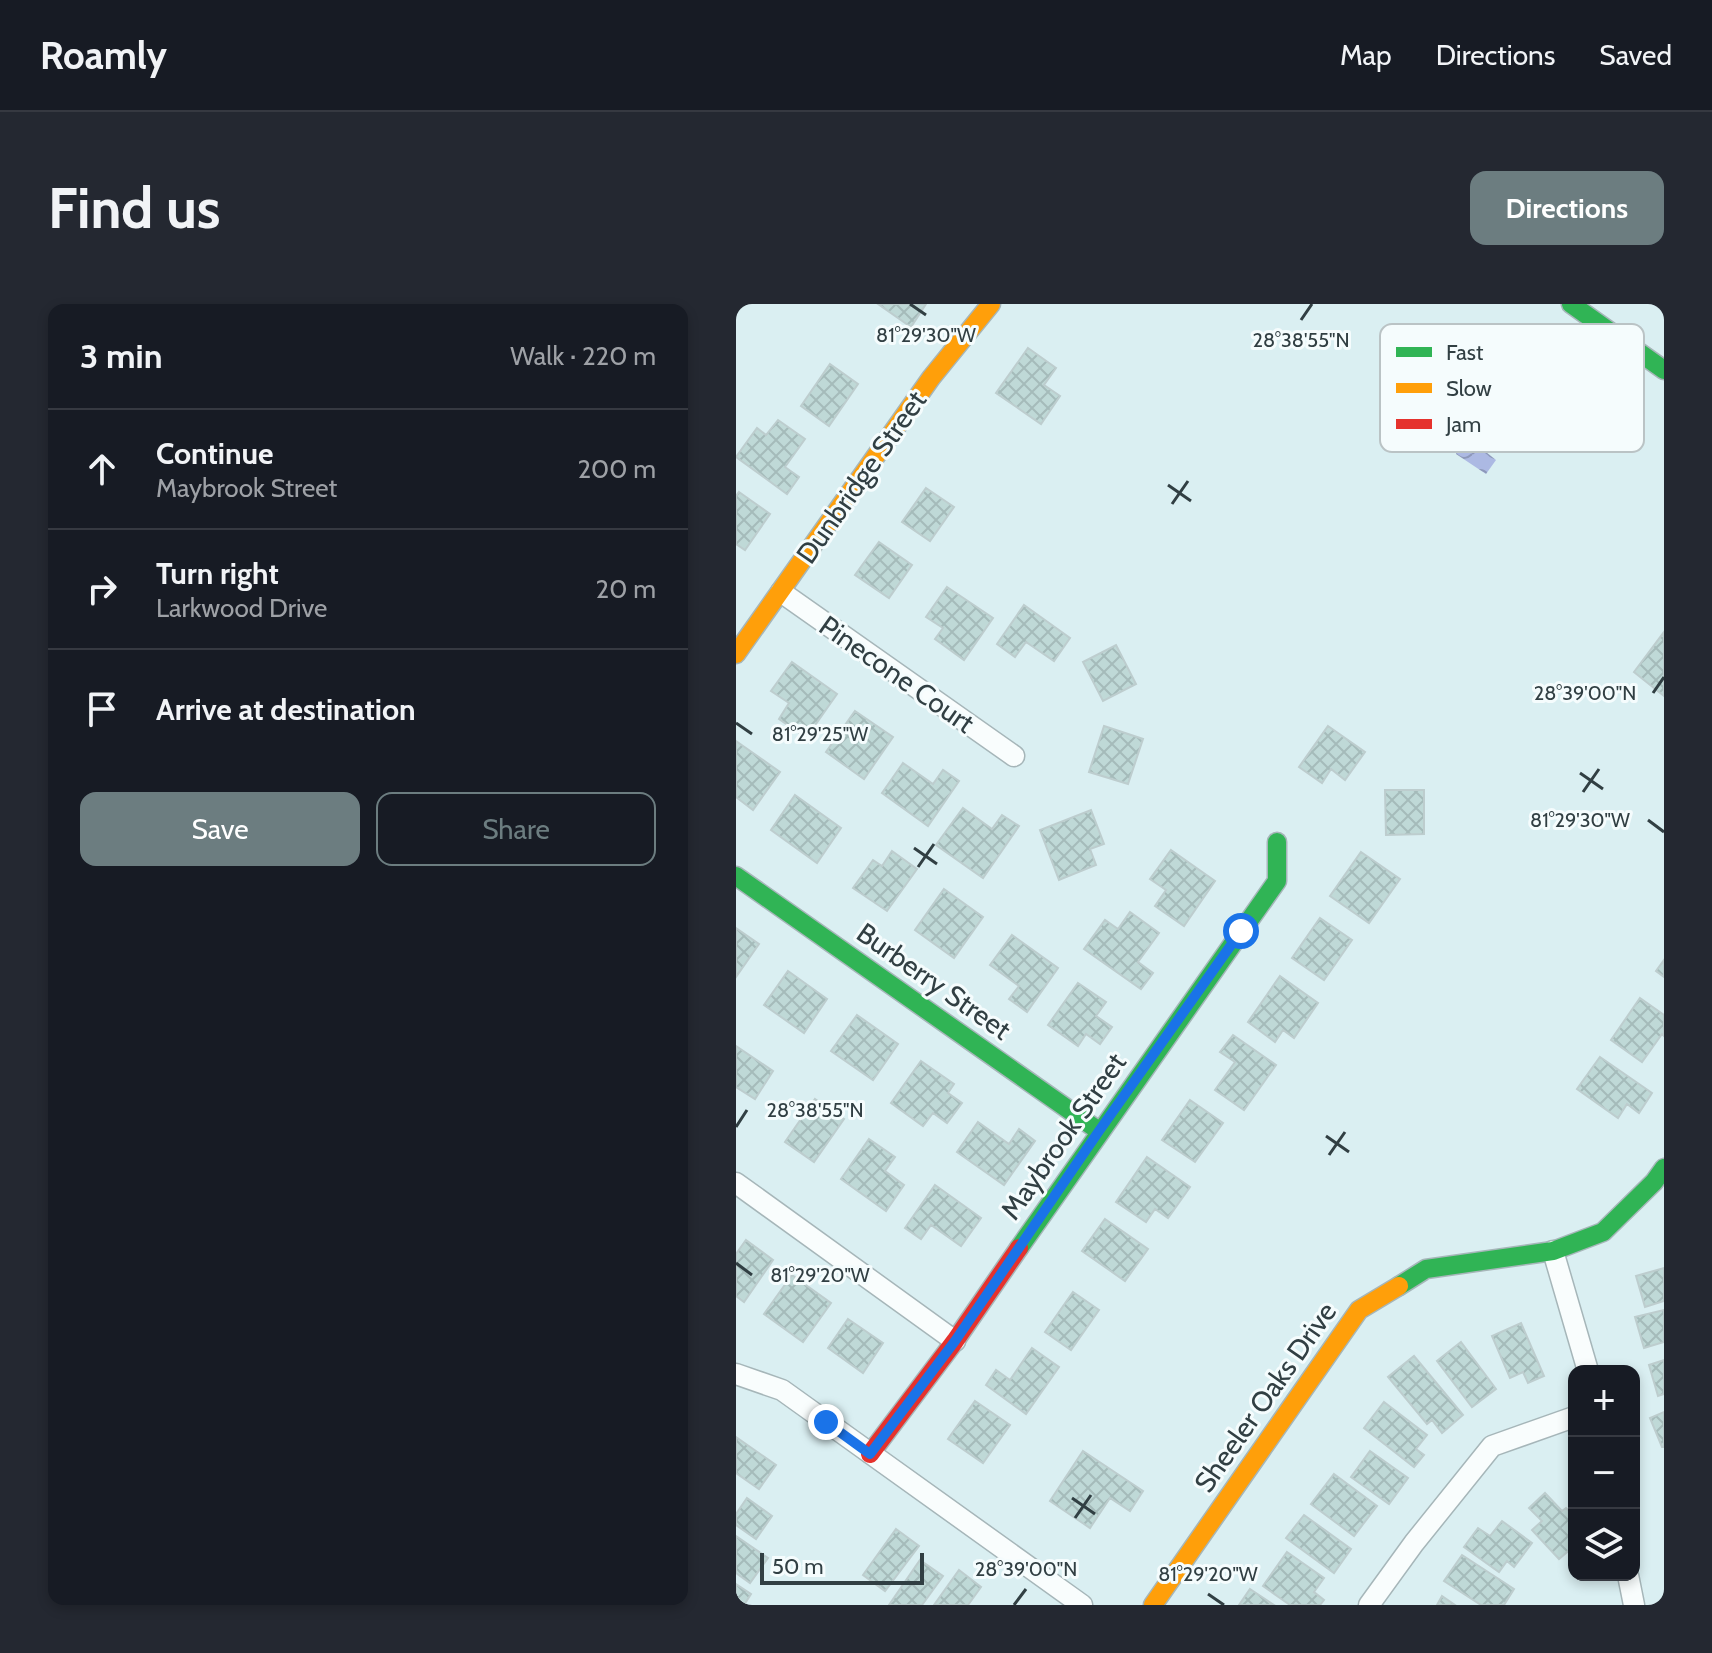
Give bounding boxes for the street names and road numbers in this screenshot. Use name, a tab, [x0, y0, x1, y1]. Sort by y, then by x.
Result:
street label: Dunbridge Street	[789, 384, 933, 570]
street label: Pinecone Court	[813, 608, 981, 740]
street label: Burberry Street	[850, 915, 1018, 1047]
street label: Maybrook Street	[993, 1046, 1133, 1226]
street label: Sheeler Oaks Drive	[1187, 1296, 1343, 1498]

